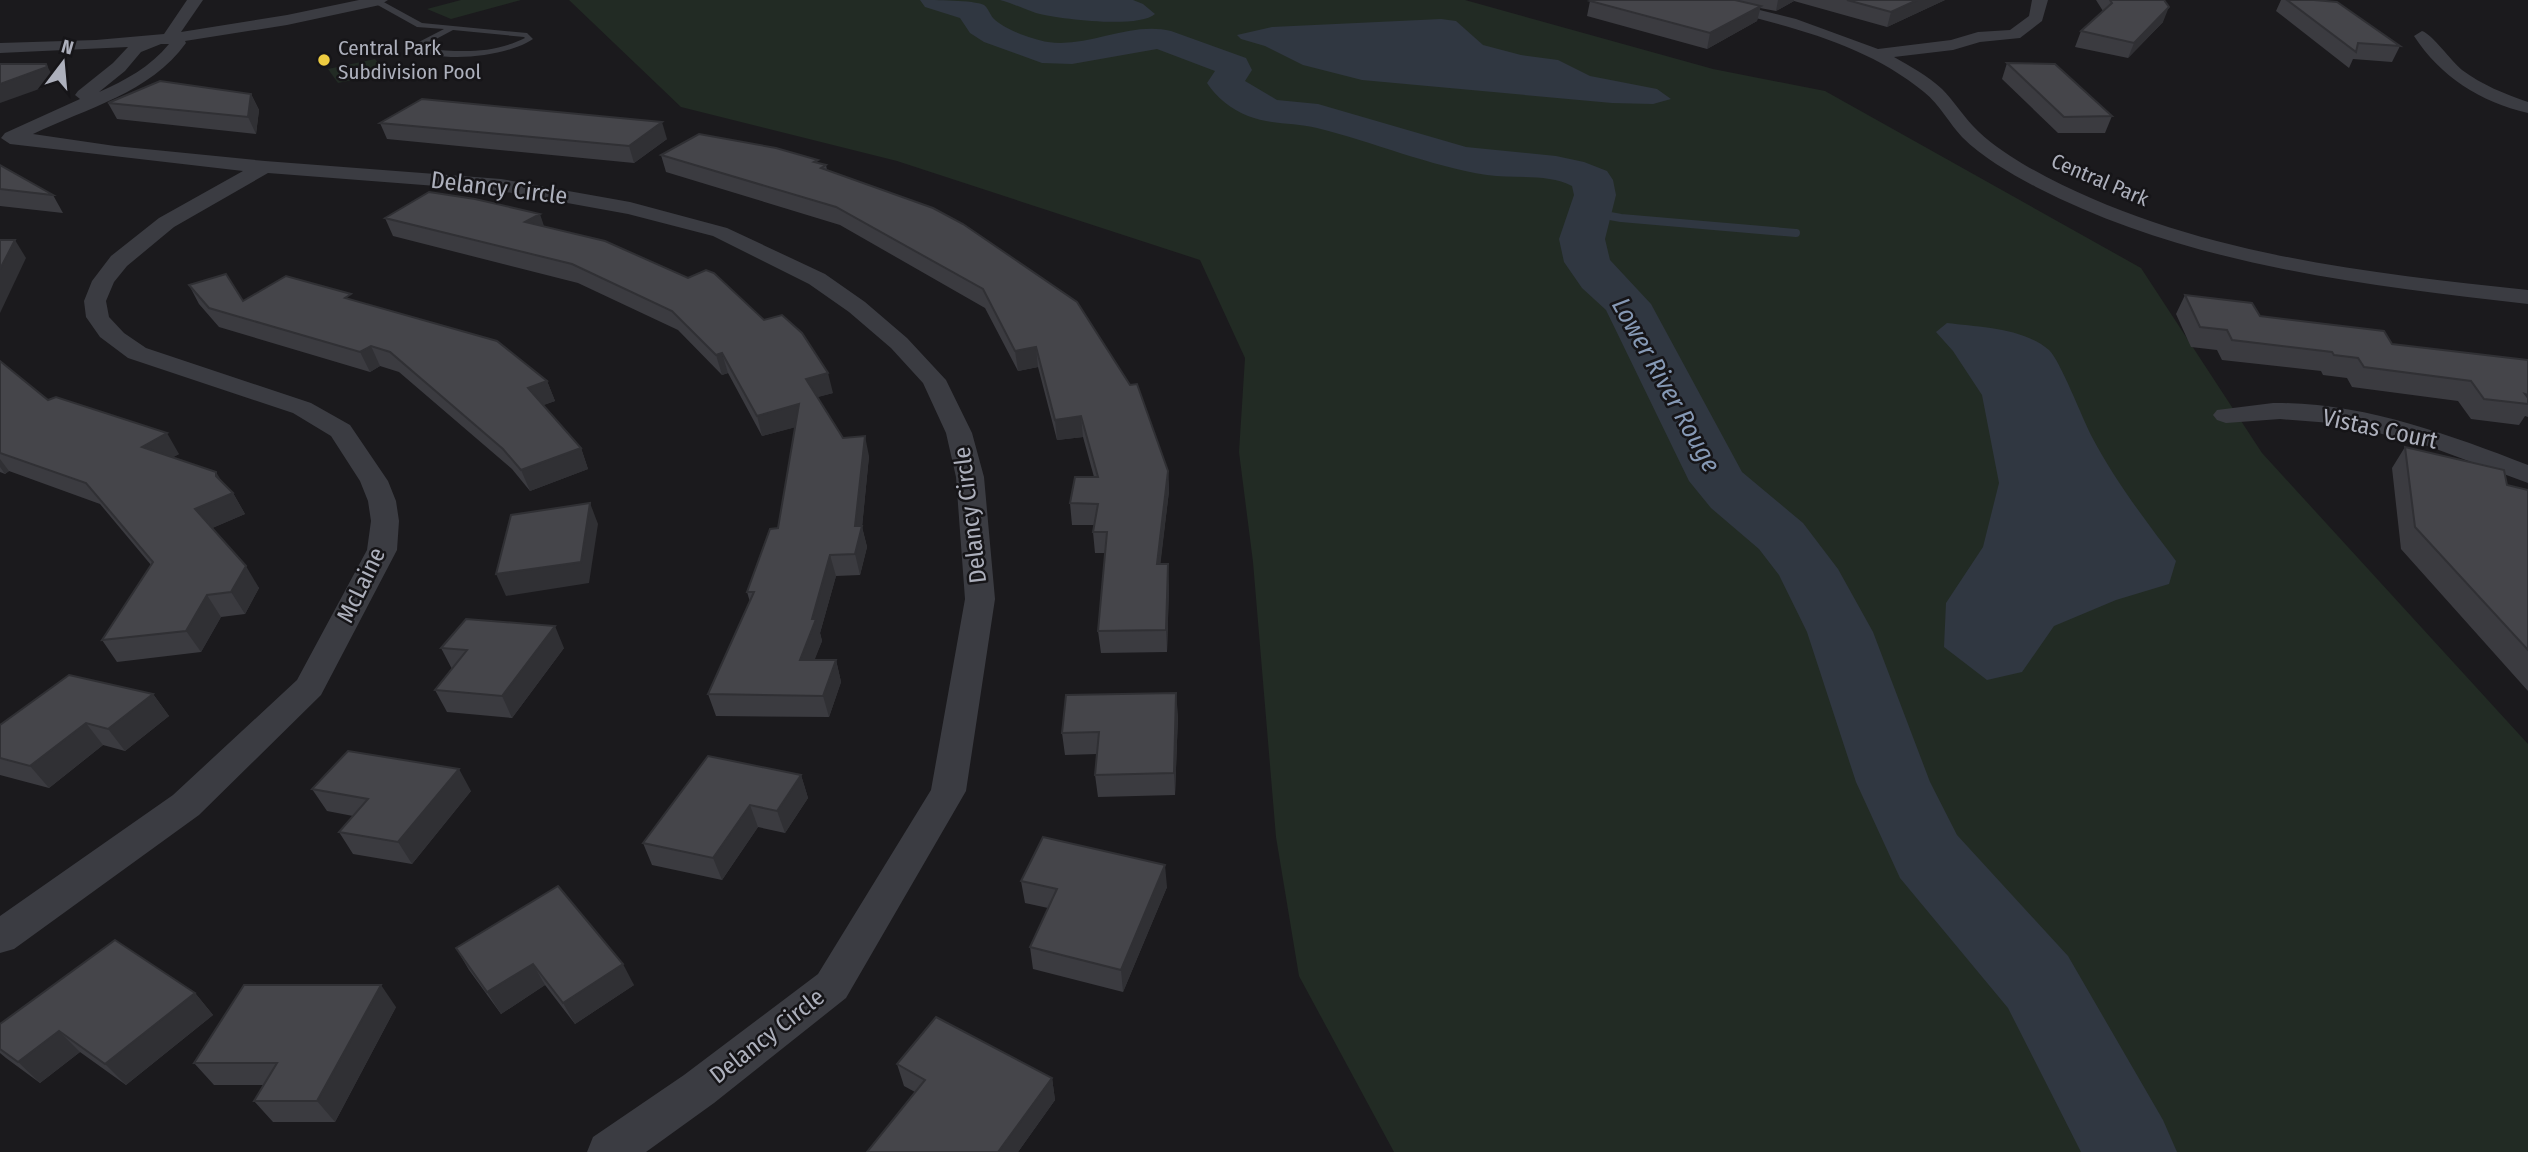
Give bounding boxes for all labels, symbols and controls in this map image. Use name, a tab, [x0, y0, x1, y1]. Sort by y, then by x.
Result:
north arrow	[28, 28, 98, 98]
text: N	[59, 35, 76, 60]
place label: Central Park Subdivision Pool	[338, 35, 482, 85]
marker: Central Park Subdivision Pool	[316, 52, 332, 68]
street label: Central Park	[2047, 148, 2153, 212]
street label: Delancy Circle	[429, 166, 569, 210]
water label: Lower River Rouge	[1605, 292, 1727, 478]
street label: Vistas Court	[2320, 403, 2440, 455]
street label: Delancy Circle	[948, 445, 992, 585]
street label: McLaine	[331, 543, 391, 627]
street label: Delancy Circle	[704, 983, 830, 1089]

